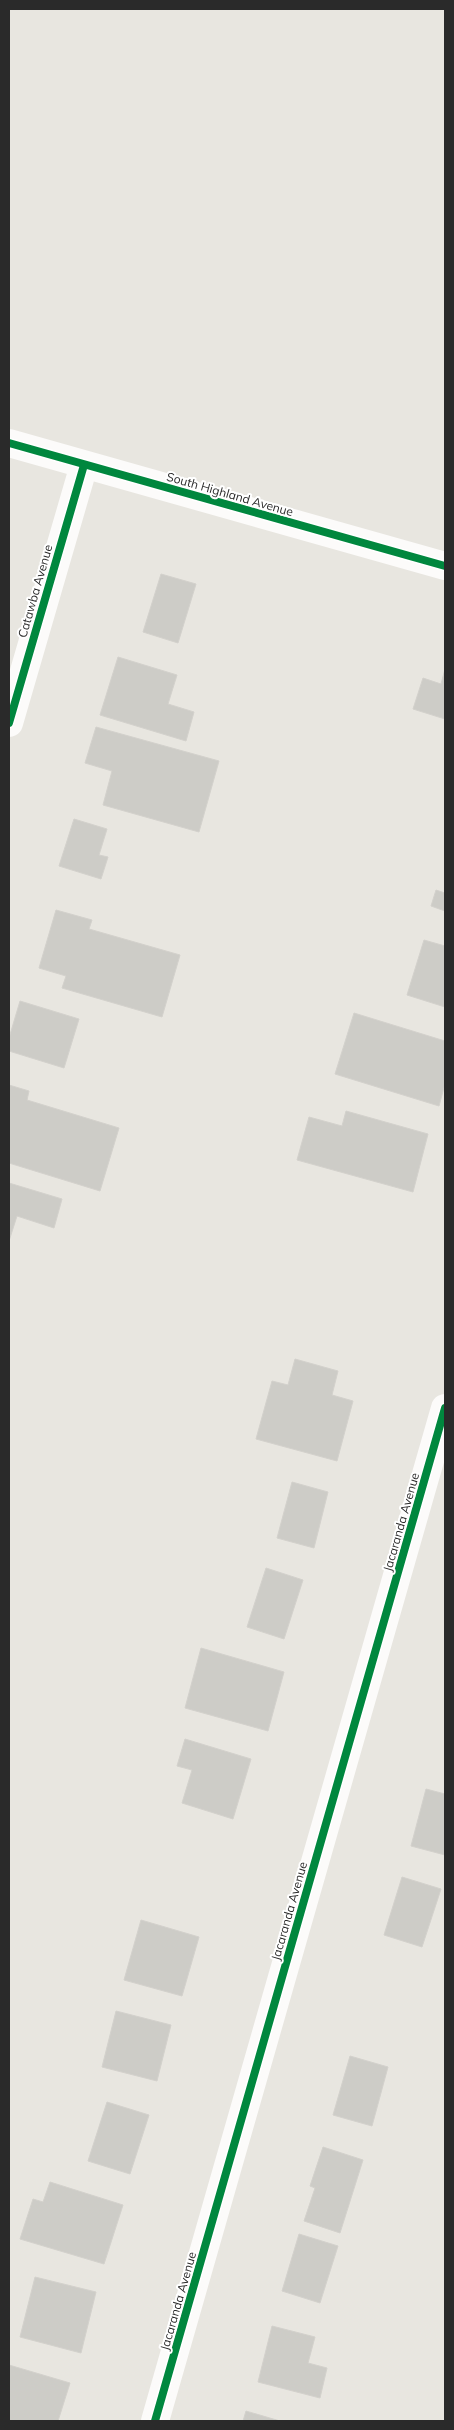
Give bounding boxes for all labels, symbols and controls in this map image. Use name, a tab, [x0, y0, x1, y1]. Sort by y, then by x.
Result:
street label: South Highland Avenue	[165, 469, 295, 519]
street label: Catawba Avenue	[15, 543, 55, 639]
street label: Jacaranda Avenue	[380, 1471, 422, 1573]
street label: Jacaranda Avenue	[268, 1860, 310, 1962]
street label: Jacaranda Avenue	[157, 2250, 199, 2352]

